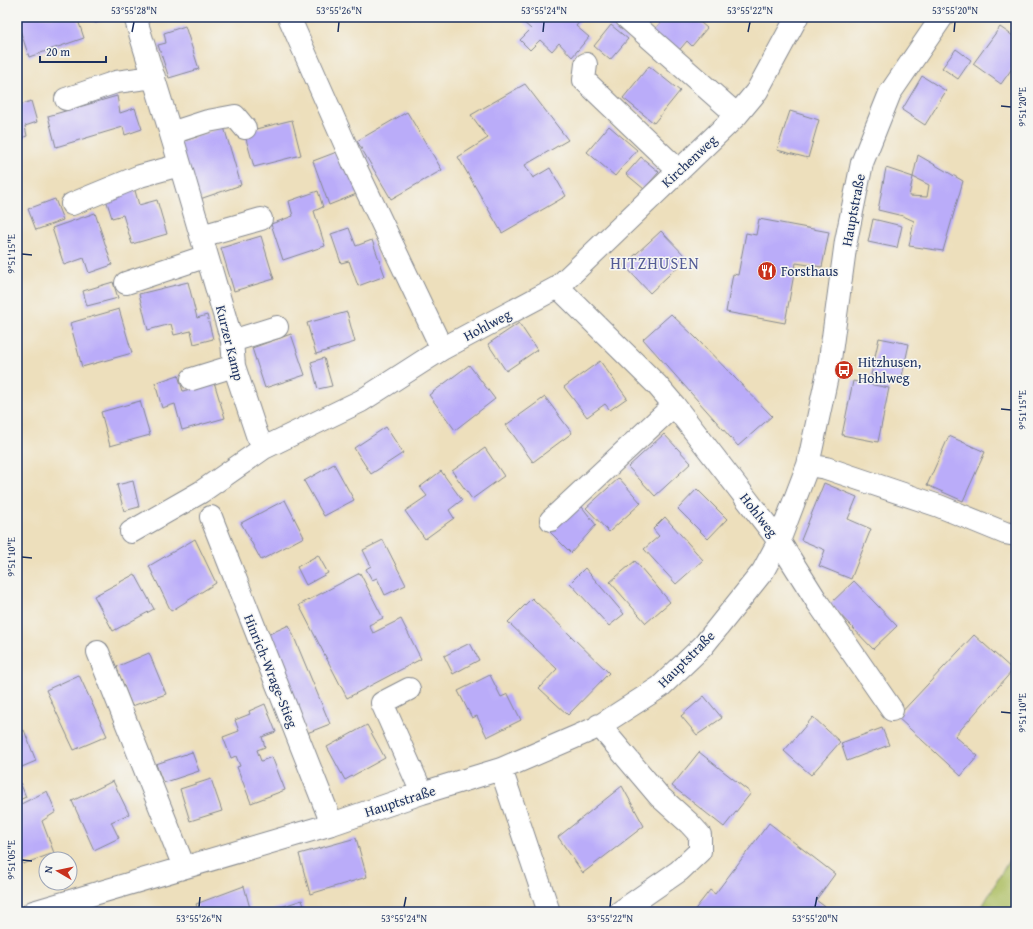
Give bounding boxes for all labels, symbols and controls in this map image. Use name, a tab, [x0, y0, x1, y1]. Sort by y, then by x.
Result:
text: 53°55'28"N	[111, 3, 157, 18]
text: 53°55'26"N	[316, 3, 362, 18]
text: 53°55'24"N	[521, 3, 567, 18]
text: 53°55'22"N	[727, 3, 773, 18]
text: 53°55'20"N	[932, 3, 978, 18]
scale bar	[40, 38, 106, 64]
text: 20 m	[46, 43, 70, 60]
text: 9°51'20"E	[1015, 87, 1030, 127]
street label: Kirchenweg	[657, 130, 721, 192]
street label: Hauptstraße	[836, 172, 870, 248]
text: 9°51'15"E	[4, 234, 19, 274]
district label: HITZHUSEN	[610, 251, 700, 275]
restaurant icon: Forsthaus	[756, 260, 778, 282]
place label: Forsthaus	[781, 261, 838, 281]
street label: Kurzer Kamp	[211, 303, 249, 383]
street label: Hohlweg	[460, 304, 514, 346]
place label: Hitzhusen, Hohlweg	[858, 352, 921, 388]
bus stop icon: Hitzhusen, Hohlweg	[833, 359, 855, 381]
text: 9°51'15"E	[1015, 390, 1030, 430]
street label: Hohlweg	[735, 489, 783, 541]
text: 9°51'10"E	[4, 537, 19, 577]
street label: Hinrich-Wrage-Stieg	[239, 611, 303, 731]
street label: Hauptstraße	[653, 626, 719, 692]
text: 9°51'10"E	[1015, 693, 1030, 733]
street label: Hauptstraße	[362, 780, 438, 822]
text: 9°51'05"E	[4, 840, 19, 880]
north arrow	[38, 851, 78, 891]
text: N	[40, 864, 57, 874]
text: 53°55'26"N	[176, 911, 222, 926]
text: 53°55'24"N	[381, 911, 427, 926]
text: 53°55'22"N	[587, 911, 633, 926]
text: 53°55'20"N	[792, 911, 838, 926]

